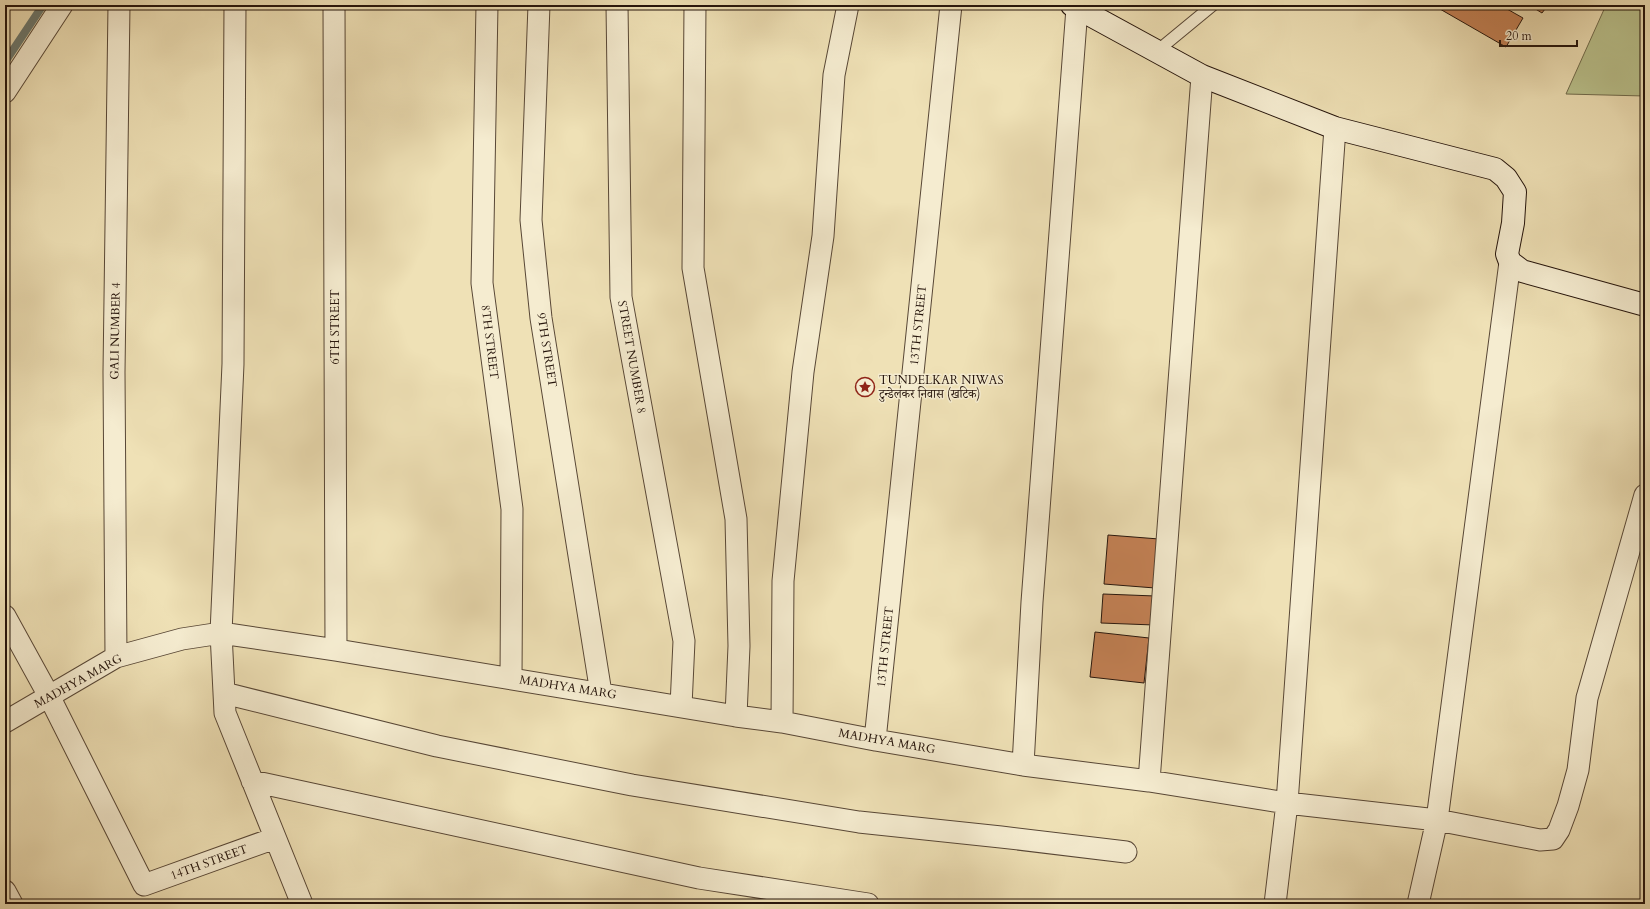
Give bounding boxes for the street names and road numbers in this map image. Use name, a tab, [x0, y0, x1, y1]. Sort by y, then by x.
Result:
street label: GALI NUMBER 4	[106, 282, 124, 380]
street label: 13TH STREET	[906, 284, 930, 366]
street label: 6TH STREET	[327, 289, 343, 364]
street label: STREET NUMBER 8	[614, 299, 650, 415]
street label: 8TH STREET	[477, 304, 503, 380]
street label: 9TH STREET	[533, 312, 561, 388]
street label: 13TH STREET	[873, 606, 897, 688]
street label: MADHYA MARG	[31, 650, 125, 712]
street label: MADHYA MARG	[518, 671, 618, 703]
street label: MADHYA MARG	[837, 725, 937, 757]
street label: 14TH STREET	[168, 841, 250, 883]

